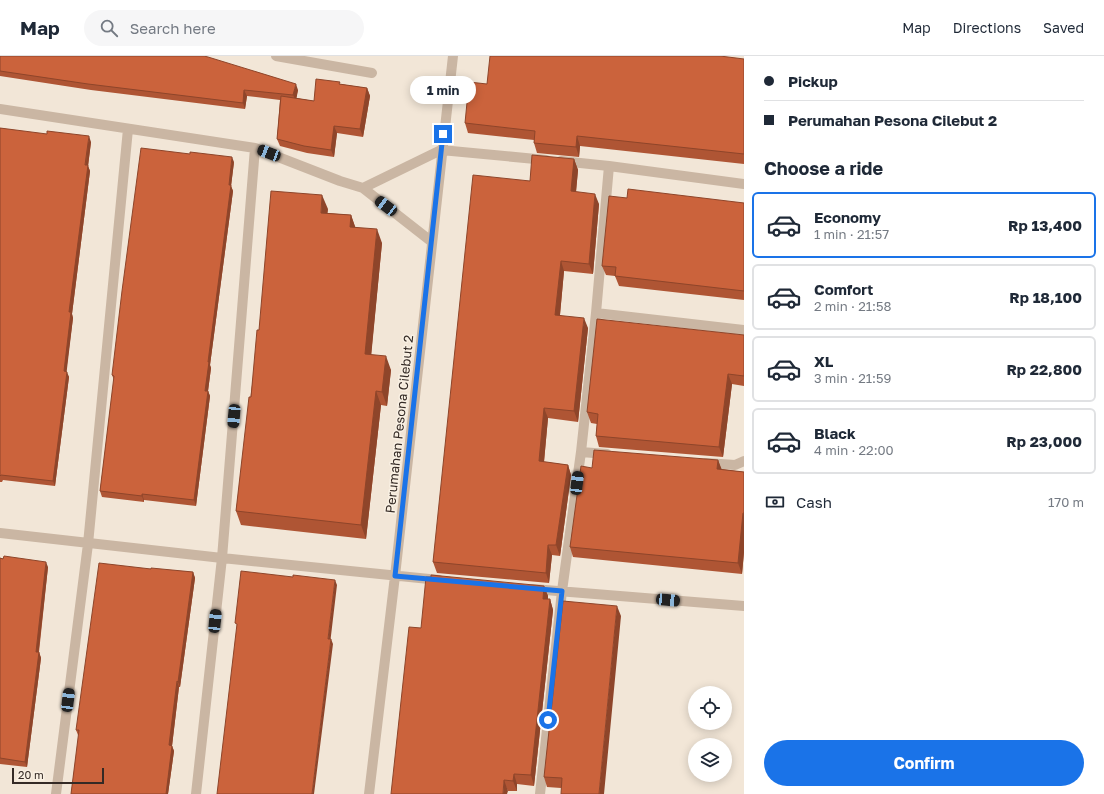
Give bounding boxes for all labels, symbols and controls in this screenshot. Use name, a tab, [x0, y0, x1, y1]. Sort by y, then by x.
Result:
search box	[84, 10, 364, 46]
text: Map	[20, 16, 60, 39]
icon: search	[98, 17, 120, 39]
text: Search here	[130, 19, 216, 37]
text: Map	[902, 19, 931, 36]
text: Directions	[953, 19, 1021, 36]
text: Saved	[1043, 19, 1084, 36]
text: Pickup	[788, 72, 838, 90]
callout: 1 min	[410, 76, 476, 104]
text: 1 min	[427, 82, 459, 98]
text: Perumahan Pesona Cilebut 2	[788, 111, 997, 129]
route end	[434, 125, 452, 143]
car	[256, 143, 282, 163]
text: Choose a ride	[764, 157, 883, 179]
car	[373, 194, 399, 218]
icon: car	[766, 207, 802, 243]
text: Economy	[814, 208, 881, 226]
text: Rp 13,400	[1008, 216, 1082, 234]
text: 1 min · 21:57	[814, 226, 889, 242]
icon: car	[766, 279, 802, 315]
text: Comfort	[814, 280, 873, 298]
text: Rp 18,100	[1009, 288, 1082, 306]
text: 2 min · 21:58	[814, 298, 891, 314]
street label: Perumahan Pesona Cilebut 2	[382, 334, 416, 514]
icon: car	[766, 351, 802, 387]
text: XL	[814, 352, 833, 370]
text: Rp 22,800	[1006, 360, 1082, 378]
text: 3 min · 21:59	[814, 370, 891, 386]
car	[227, 404, 241, 428]
icon: car	[766, 423, 802, 459]
text: Black	[814, 424, 856, 442]
text: Rp 23,000	[1006, 432, 1082, 450]
text: 4 min · 22:00	[814, 442, 894, 458]
car	[570, 470, 584, 496]
icon: cash	[764, 491, 786, 513]
text: Cash	[796, 493, 832, 511]
text: 170 m	[1048, 494, 1084, 510]
car	[656, 593, 680, 607]
car	[208, 608, 222, 634]
map controls	[688, 686, 732, 782]
button: locate	[688, 686, 732, 730]
car	[61, 687, 75, 713]
route start	[539, 711, 557, 729]
button: layers	[688, 738, 732, 782]
button: Confirm	[764, 740, 1084, 786]
scale bar	[12, 766, 104, 785]
text: 20 m	[18, 768, 44, 781]

